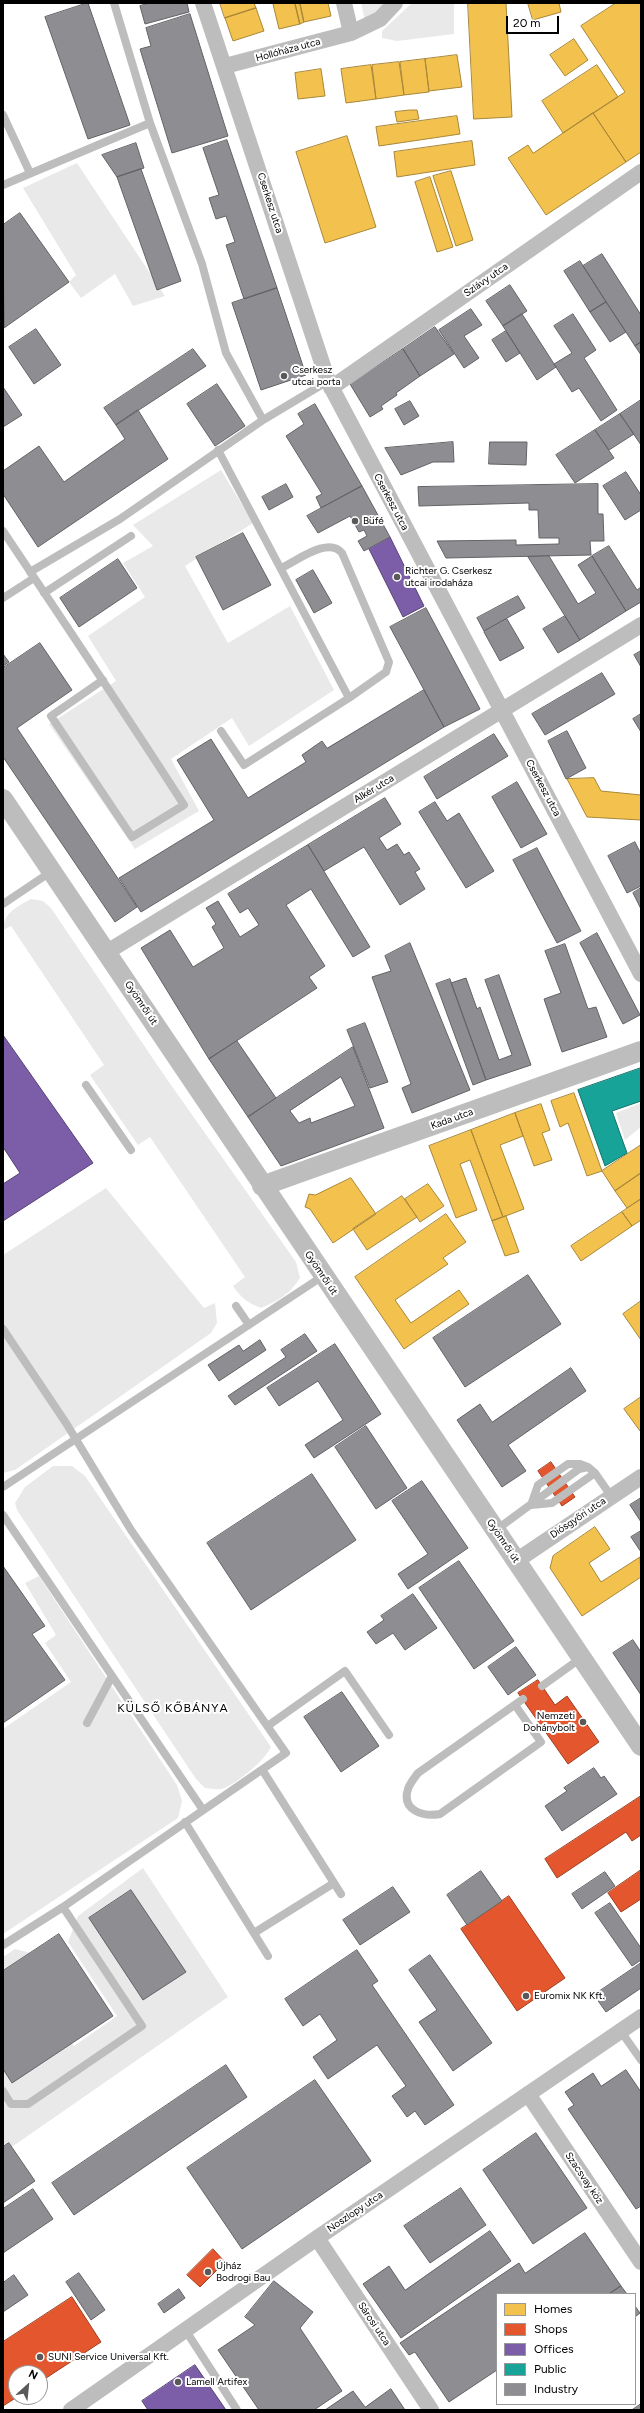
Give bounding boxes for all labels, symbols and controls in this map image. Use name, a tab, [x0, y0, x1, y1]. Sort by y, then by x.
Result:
scale bar	[508, 8, 561, 34]
text: 20 m	[513, 16, 541, 30]
street label: Hollóháza utca	[254, 36, 322, 64]
street label: Cserkesz utca	[255, 171, 285, 235]
street label: Szlávy utca	[462, 260, 510, 300]
place label: Cserkesz utcai porta	[292, 364, 341, 388]
marker: Cserkesz utcai porta	[279, 371, 289, 381]
street label: Cserkesz utca	[371, 471, 411, 533]
place label: Büfé	[363, 515, 384, 527]
marker: Büfé	[350, 516, 360, 526]
place label: Richter G. Cserkesz utcai irodaháza	[405, 565, 492, 588]
marker: Richter G. Cserkesz utcai irodaháza	[392, 572, 402, 582]
street label: Cserkesz utca	[523, 757, 563, 819]
street label: Alkér utca	[352, 772, 396, 806]
street label: Gyömrői út	[122, 979, 160, 1027]
street label: Kada utca	[429, 1106, 475, 1132]
street label: Gyömrői út	[302, 1249, 340, 1297]
street label: Diósgyőri utca	[548, 1495, 608, 1541]
street label: Gyömrői út	[484, 1517, 522, 1565]
district label: KÜLSŐ KŐBÁNYA	[117, 1701, 229, 1715]
place label: Nemzeti Dohánybolt	[523, 1710, 575, 1734]
marker: Nemzeti Dohánybolt	[578, 1717, 588, 1727]
place label: Euromix NK Kft.	[534, 1990, 605, 2002]
marker: Euromix NK Kft.	[521, 1991, 531, 2001]
street label: Szacsvay köz	[562, 2150, 606, 2206]
street label: Noszlopy utca	[325, 2189, 385, 2235]
place label: Újház Bodrogi Bau	[216, 2260, 270, 2284]
marker: Újház Bodrogi Bau	[203, 2267, 213, 2277]
legend	[496, 2293, 636, 2405]
street label: Sárosi utca	[355, 2300, 393, 2348]
text: Homes	[534, 2302, 572, 2316]
text: Shops	[534, 2322, 568, 2336]
text: Offices	[534, 2342, 574, 2356]
place label: SUNI Service Universal Kft.	[48, 2351, 169, 2363]
marker: SUNI Service Universal Kft.	[35, 2352, 45, 2362]
text: Public	[534, 2362, 567, 2376]
north arrow	[8, 2365, 48, 2405]
text: N	[26, 2367, 40, 2382]
place label: Lamell Artifex	[186, 2376, 247, 2388]
marker: Lamell Artifex	[173, 2377, 183, 2387]
text: Industry	[534, 2382, 578, 2396]

